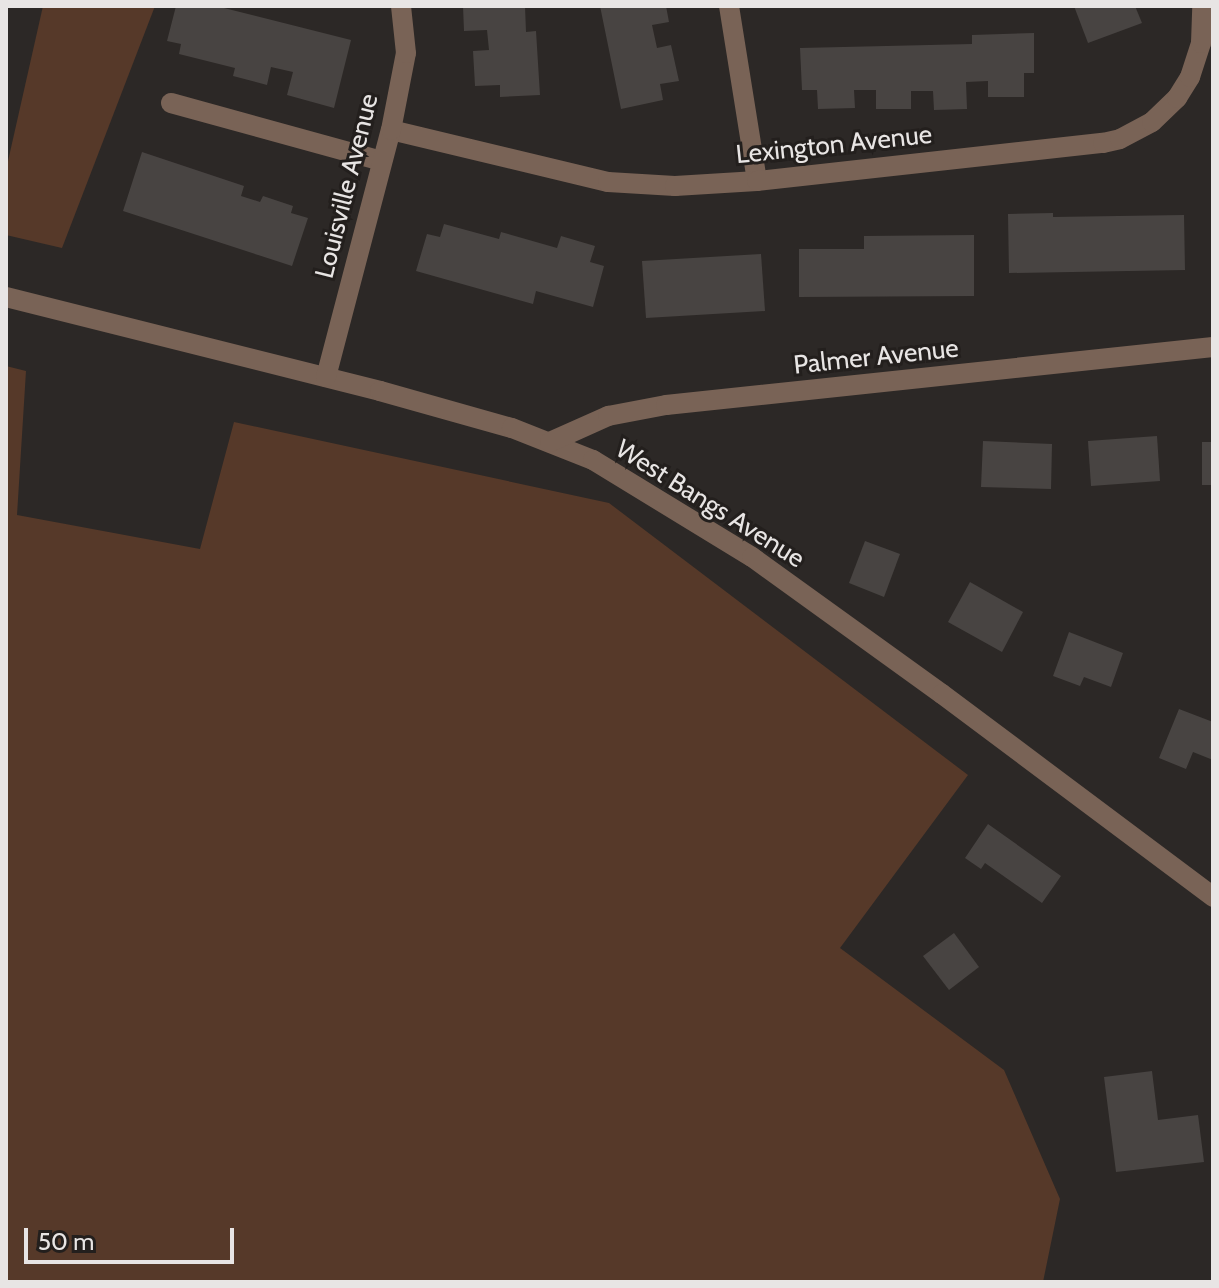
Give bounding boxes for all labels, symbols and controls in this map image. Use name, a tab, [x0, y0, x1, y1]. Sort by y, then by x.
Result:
street label: Louisville Avenue	[309, 91, 385, 281]
street label: Lexington Avenue	[734, 119, 934, 171]
street label: Palmer Avenue	[792, 333, 960, 381]
street label: West Bangs Avenue	[610, 433, 810, 575]
scale bar	[28, 1212, 238, 1262]
text: 50 m	[38, 1227, 94, 1256]

